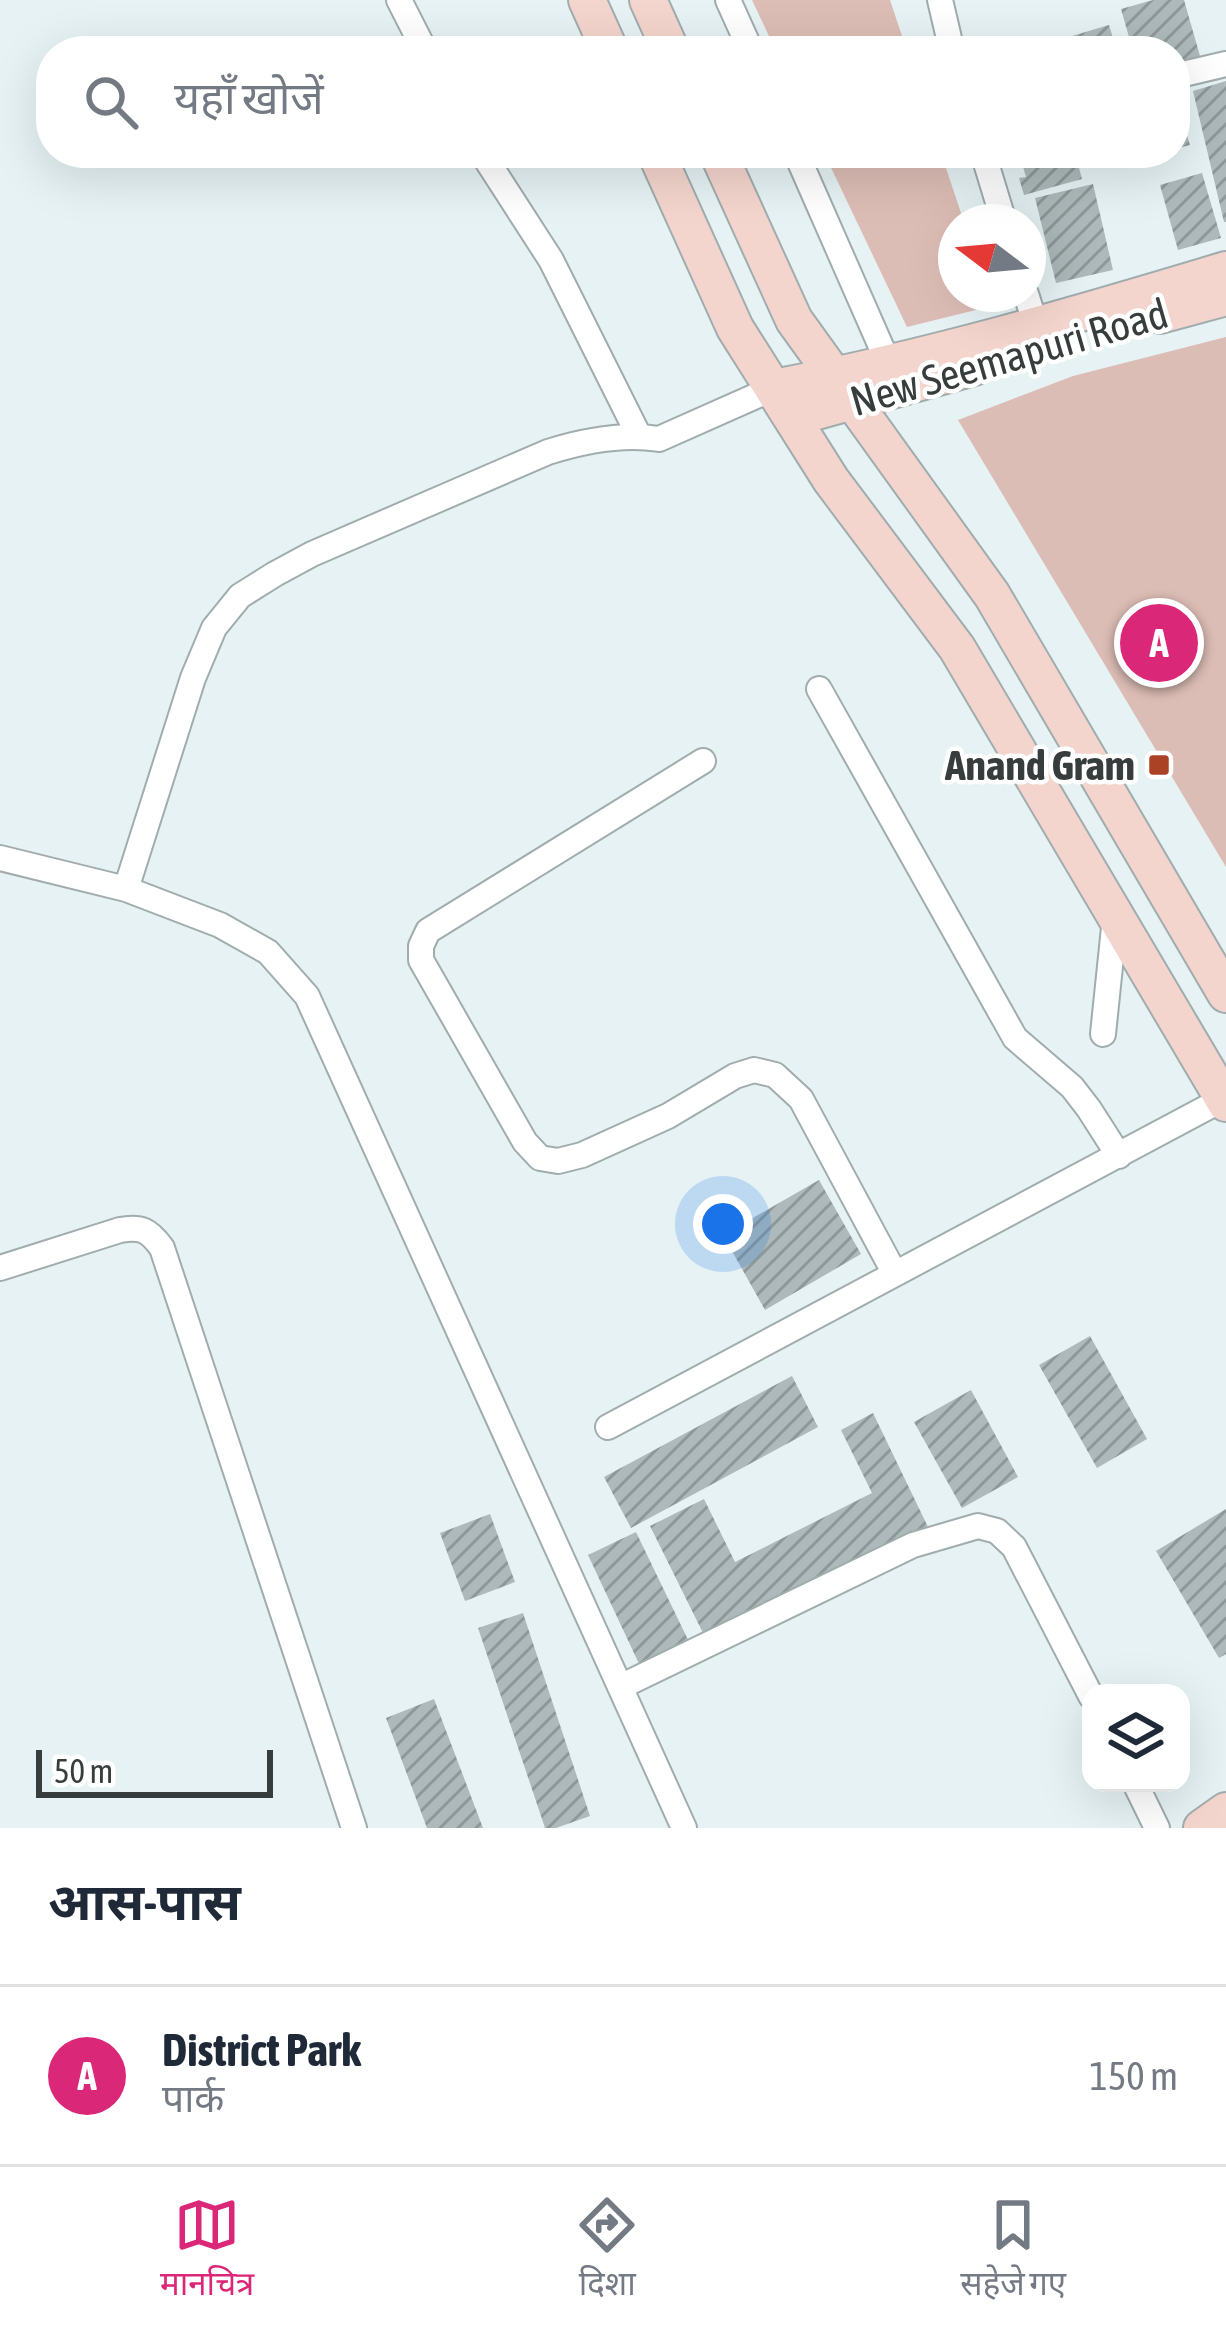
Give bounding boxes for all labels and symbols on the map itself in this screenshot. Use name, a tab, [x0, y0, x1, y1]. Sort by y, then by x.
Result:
north arrow	[938, 204, 1046, 312]
street label: New Seemapuri Road	[845, 289, 1173, 425]
pin: A	[1120, 598, 1198, 688]
place label: Anand Gram	[944, 741, 1135, 789]
marker: Anand Gram	[1146, 752, 1172, 778]
your location	[693, 1194, 753, 1254]
scale bar	[36, 1744, 273, 1797]

